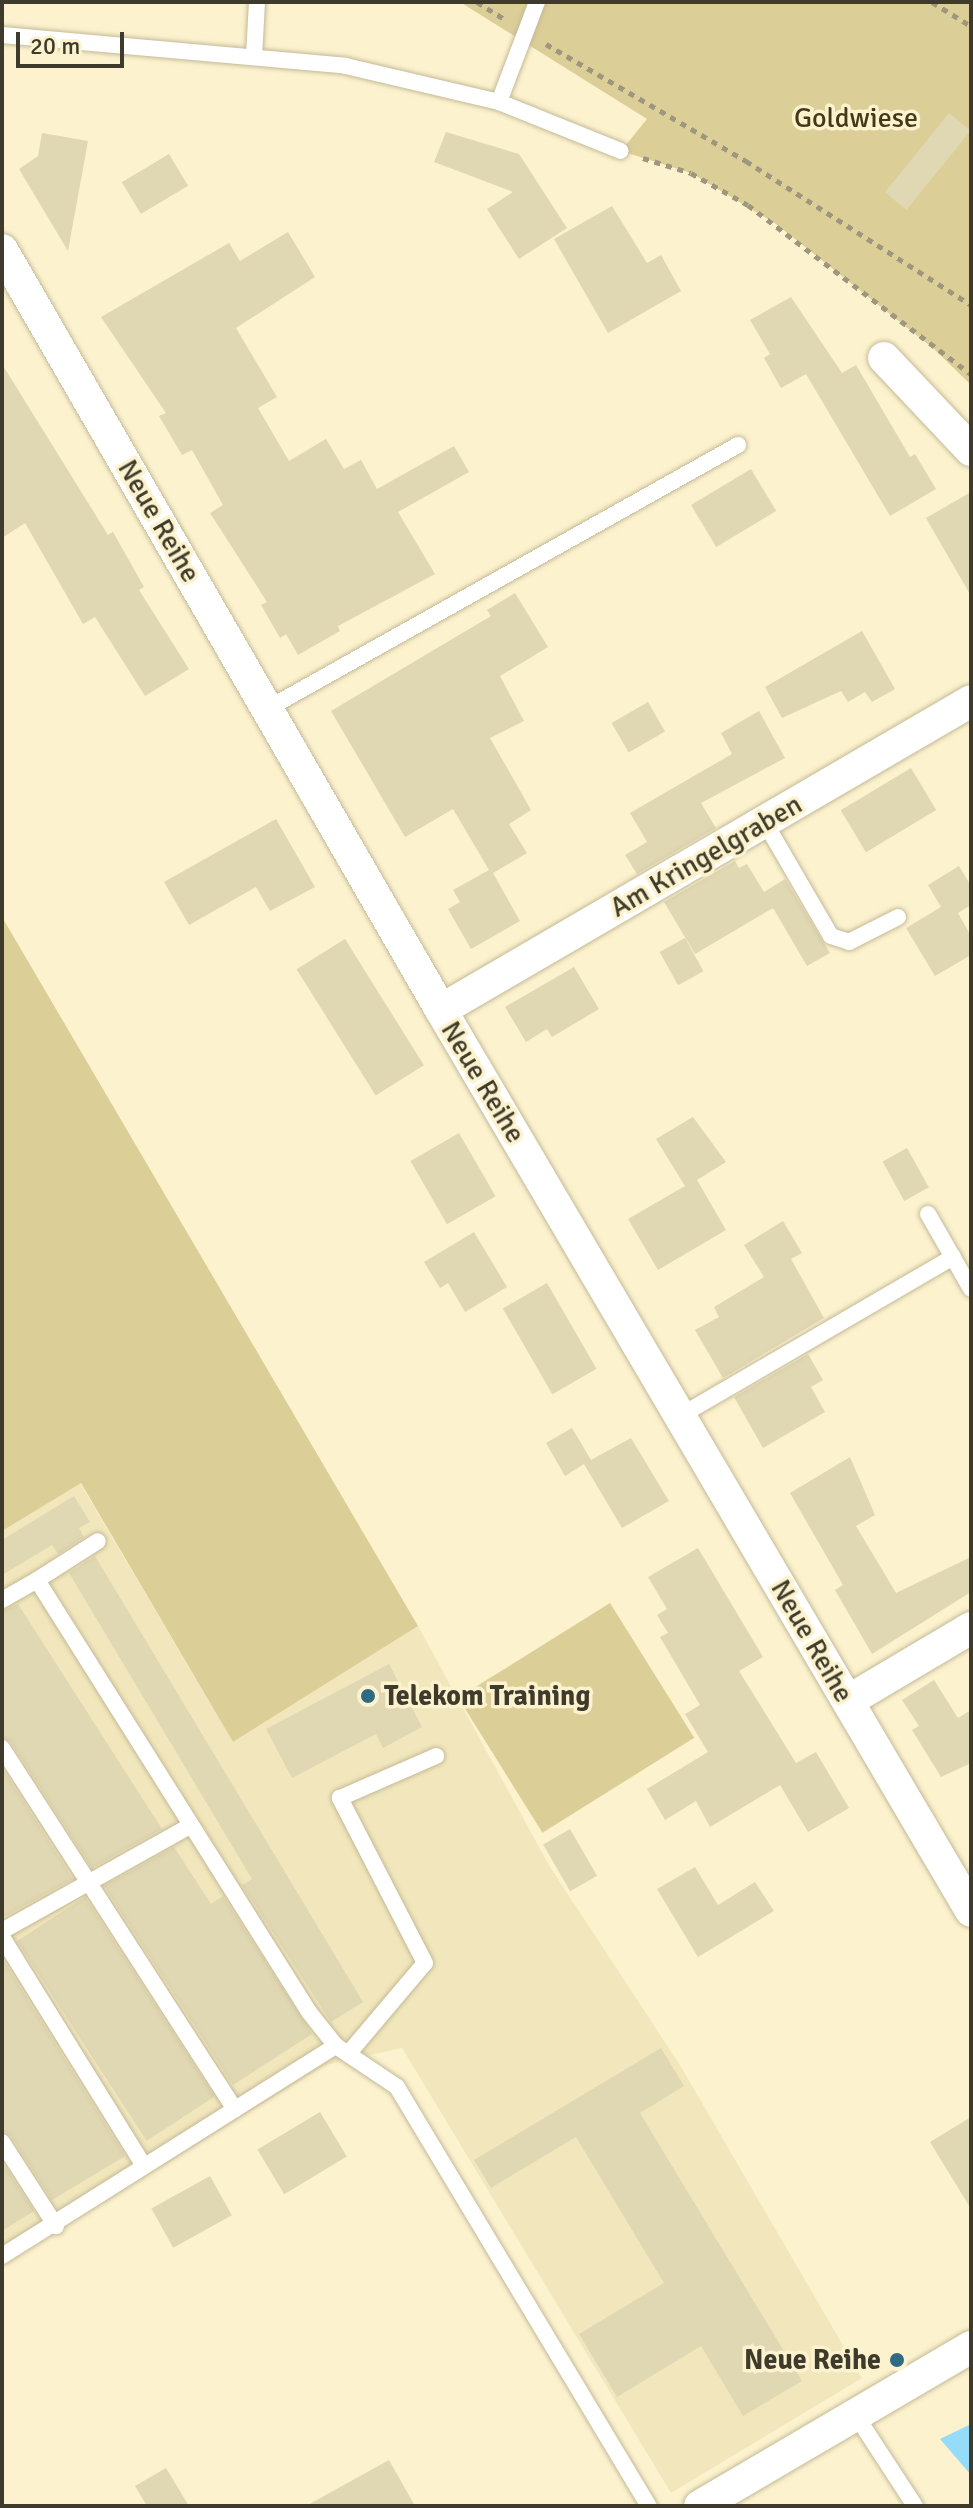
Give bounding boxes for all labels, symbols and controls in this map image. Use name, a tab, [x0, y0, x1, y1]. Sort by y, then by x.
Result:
scale bar	[20, 16, 128, 66]
text: 20 m	[30, 31, 80, 61]
park label: Goldwiese	[794, 101, 918, 135]
street label: Neue Reihe	[111, 454, 207, 588]
street label: Am Kringelgraben	[604, 787, 808, 925]
street label: Neue Reihe	[434, 1015, 532, 1149]
street label: Neue Reihe	[764, 1574, 860, 1708]
place label: Telekom Training	[384, 1679, 590, 1713]
marker: Telekom Training	[359, 1687, 377, 1705]
place label: Neue Reihe	[744, 2343, 881, 2377]
marker: Neue Reihe	[888, 2351, 906, 2369]

